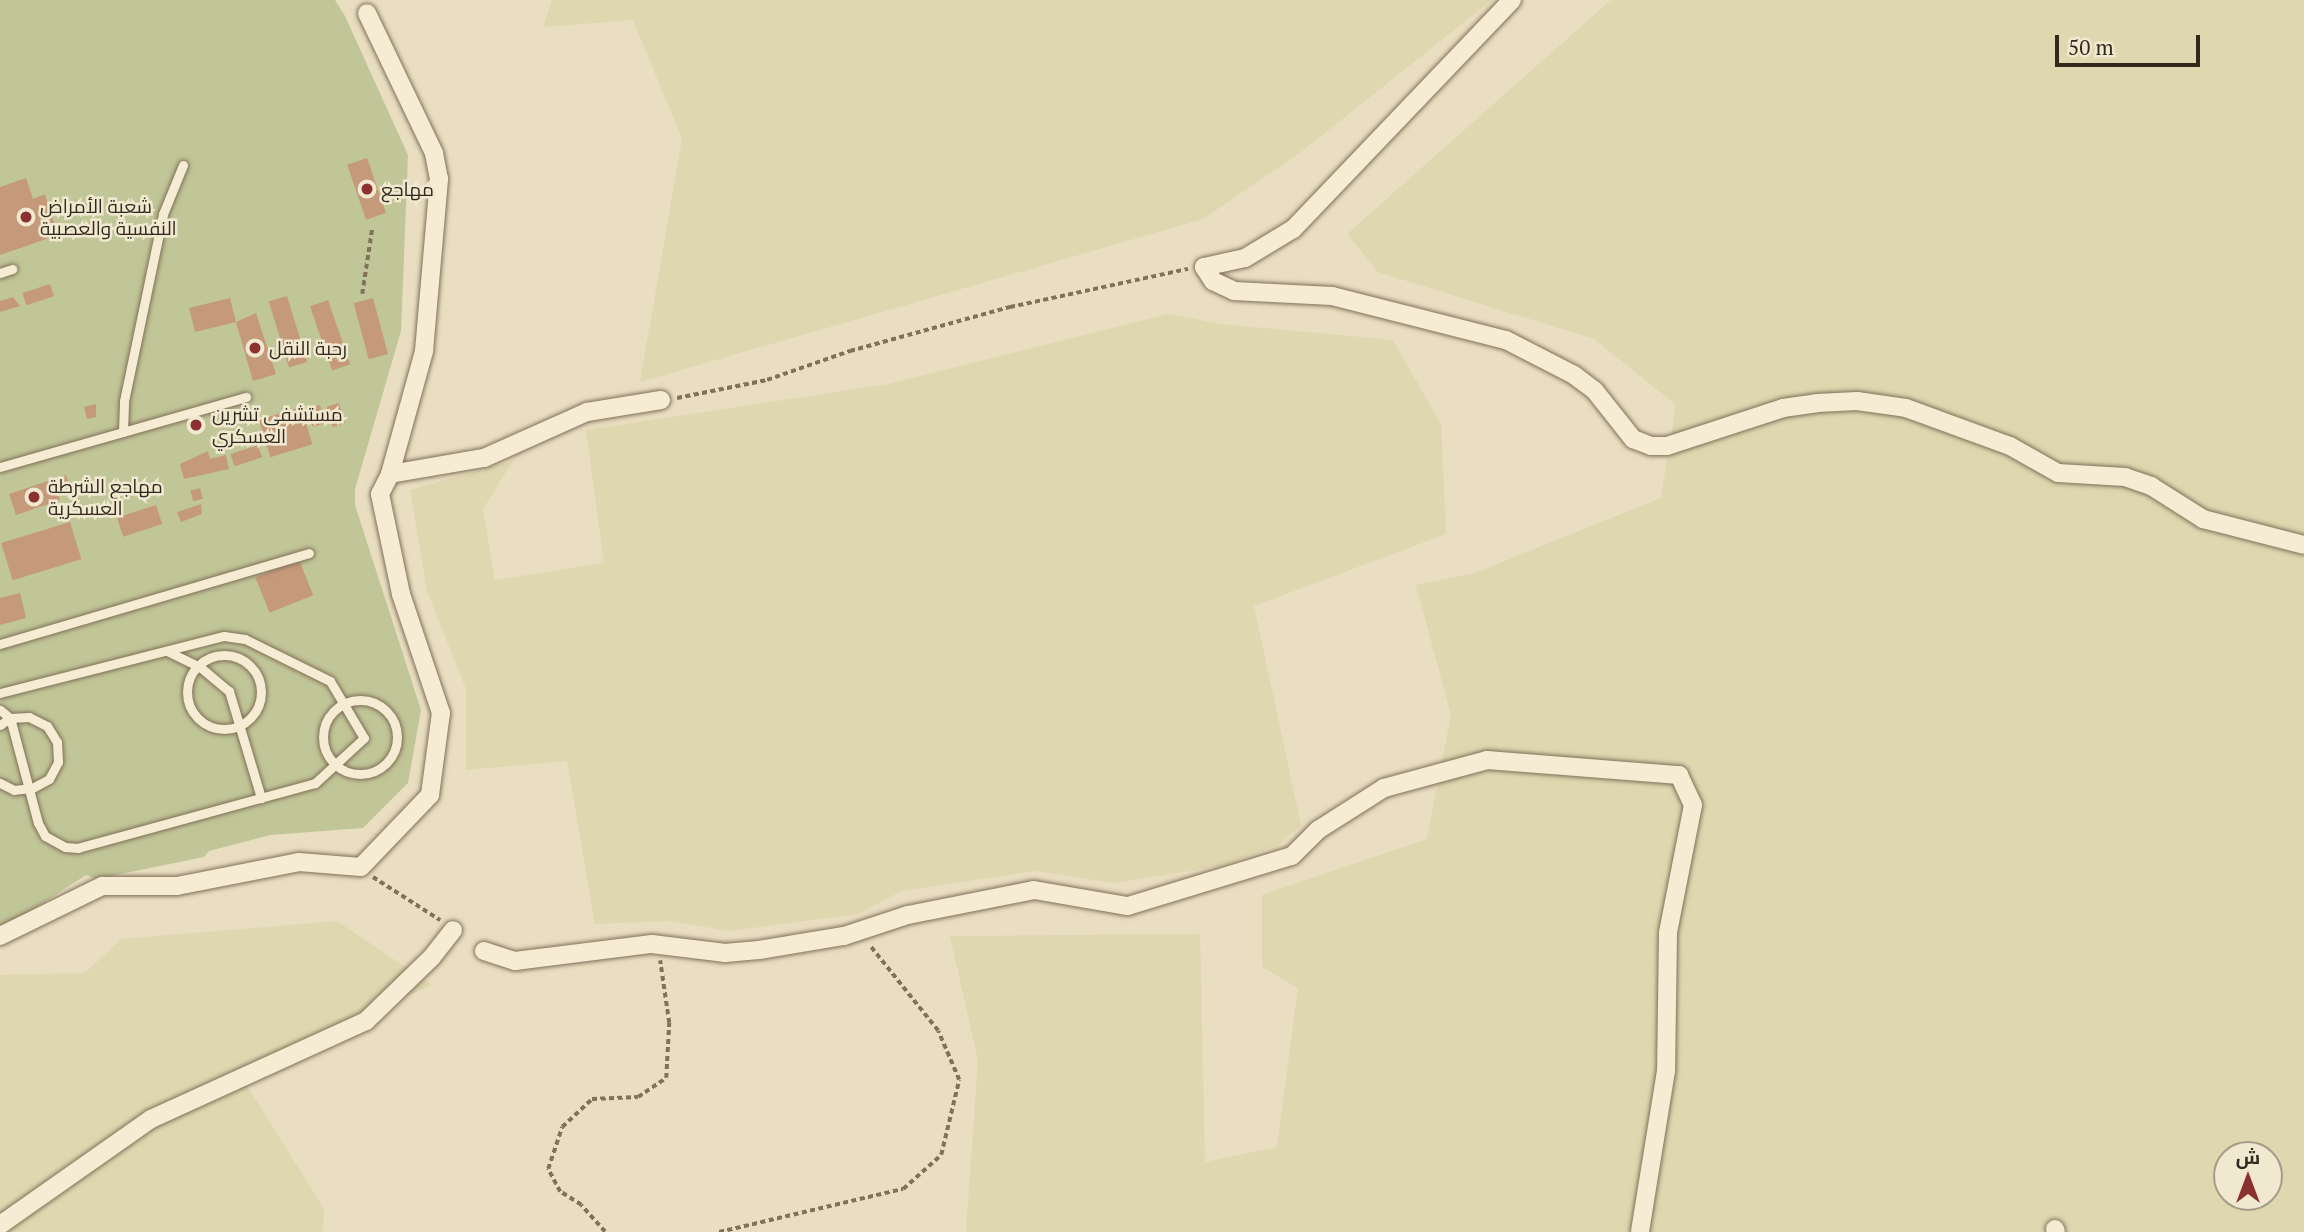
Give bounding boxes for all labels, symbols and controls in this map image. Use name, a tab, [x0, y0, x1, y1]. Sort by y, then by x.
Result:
scale bar	[2059, 21, 2204, 65]
text: 50 m	[2068, 33, 2114, 61]
place label: مهاجع	[381, 178, 434, 200]
marker: مهاجع	[359, 181, 375, 197]
place label: شعبة الأمراض النفسية والعصبية	[40, 195, 177, 239]
marker: شعبة الأمراض النفسية والعصبية	[18, 209, 34, 225]
place label: رحبة النقل	[269, 337, 347, 359]
marker: رحبة النقل	[247, 340, 263, 356]
place label: مستشفى تشرين العسكري	[212, 403, 343, 447]
marker: مستشفى تشرين العسكري	[186, 415, 206, 435]
place label: مهاجع الشرطة العسكرية	[48, 475, 163, 519]
marker: مهاجع الشرطة العسكرية	[26, 489, 42, 505]
north arrow	[2213, 1141, 2283, 1211]
text: ش	[2236, 1144, 2260, 1169]

